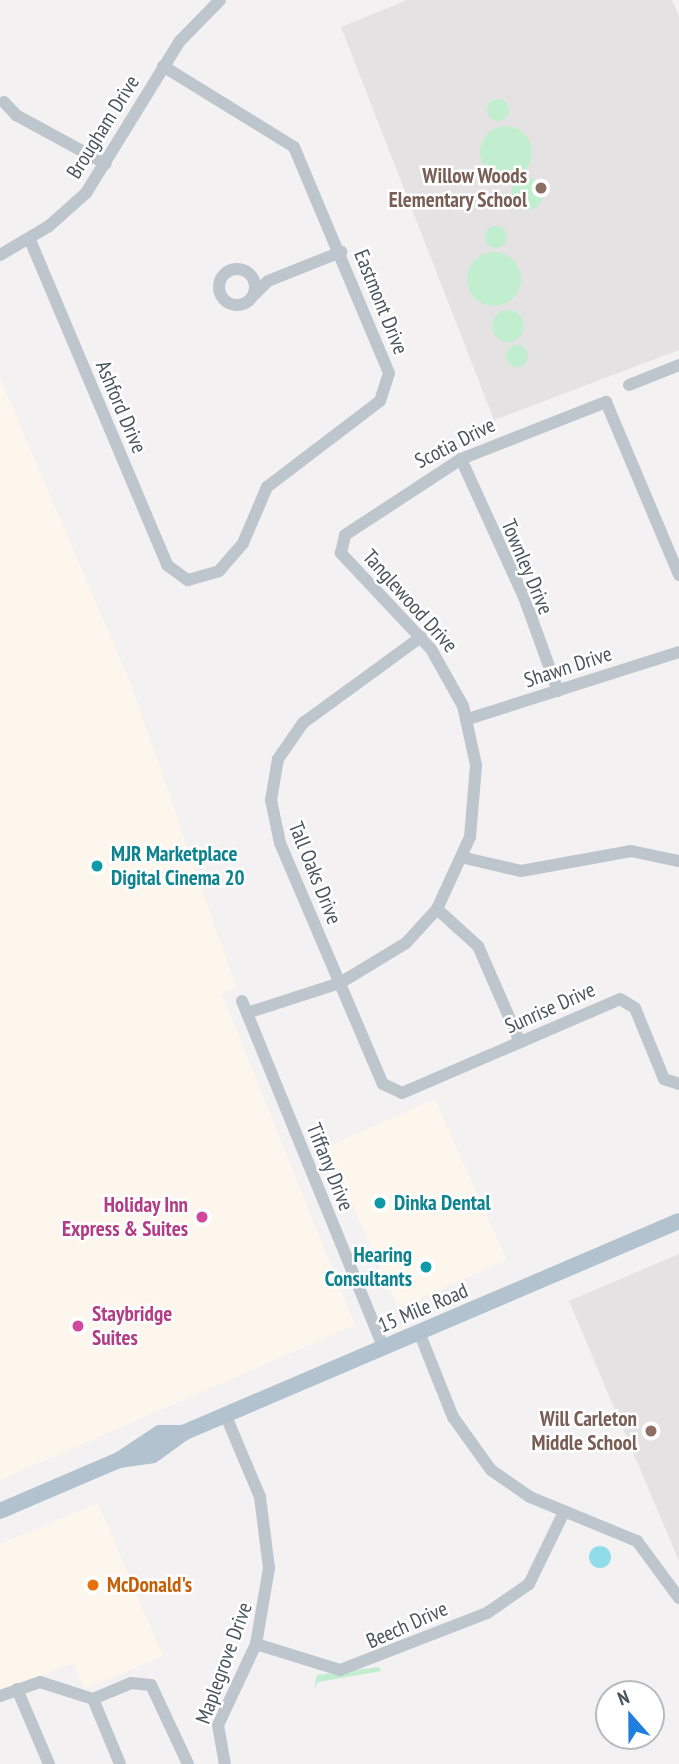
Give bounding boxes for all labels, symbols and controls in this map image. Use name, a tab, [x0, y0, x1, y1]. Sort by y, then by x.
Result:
street label: Brougham Drive	[61, 71, 145, 183]
place label: Willow Woods Elementary School	[388, 163, 527, 213]
marker: Willow Woods Elementary School	[533, 180, 549, 196]
street label: Eastmont Drive	[349, 246, 413, 358]
street label: Ashford Drive	[90, 357, 152, 457]
street label: Scotia Drive	[411, 412, 499, 474]
street label: Townley Drive	[496, 515, 558, 619]
street label: Tanglewood Drive	[357, 544, 463, 658]
street label: Shawn Drive	[521, 641, 615, 693]
street label: Tall Oaks Drive	[283, 818, 347, 928]
place label: MJR Marketplace Digital Cinema 20	[111, 841, 245, 891]
marker: MJR Marketplace Digital Cinema 20	[89, 858, 105, 874]
street label: Sunrise Drive	[501, 977, 599, 1039]
street label: Tiffany Drive	[301, 1119, 359, 1215]
place label: Dinka Dental	[394, 1190, 491, 1216]
place label: Holiday Inn Express & Suites	[62, 1192, 188, 1242]
marker: Dinka Dental	[372, 1195, 388, 1211]
marker: Holiday Inn Express & Suites	[194, 1209, 210, 1225]
place label: Hearing Consultants	[325, 1242, 412, 1292]
marker: Hearing Consultants	[418, 1259, 434, 1275]
street label: 15 Mile Road	[374, 1278, 472, 1338]
place label: Staybridge Suites	[92, 1301, 172, 1351]
marker: Staybridge Suites	[70, 1318, 86, 1334]
place label: Will Carleton Middle School	[531, 1406, 637, 1456]
marker: Will Carleton Middle School	[643, 1423, 659, 1439]
place label: McDonald's	[107, 1572, 192, 1598]
marker: McDonald's	[85, 1577, 101, 1593]
street label: Beech Drive	[362, 1596, 452, 1654]
street label: Maplegrove Drive	[190, 1599, 258, 1727]
north arrow	[595, 1680, 665, 1750]
text: N	[614, 1684, 632, 1710]

